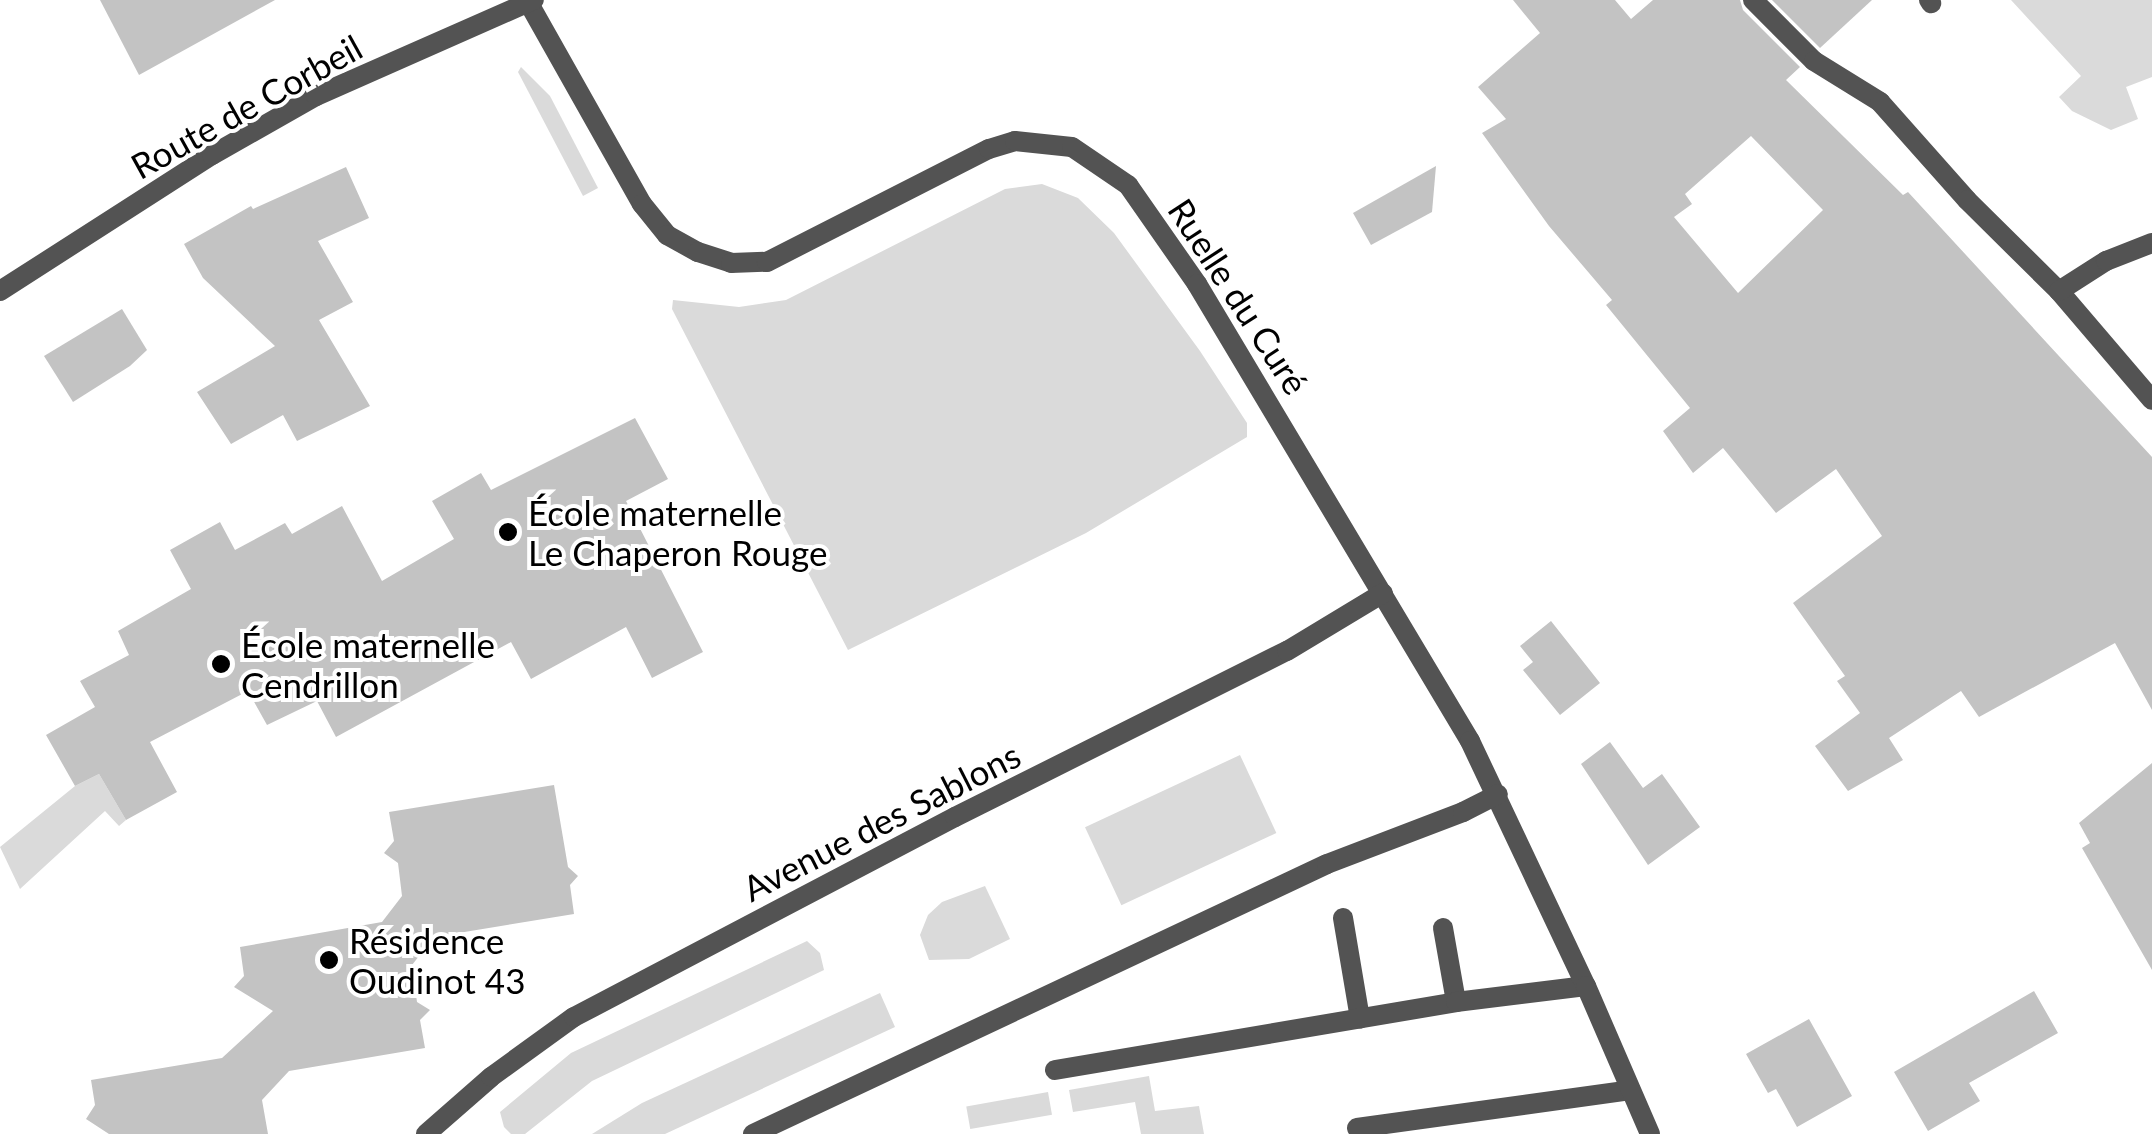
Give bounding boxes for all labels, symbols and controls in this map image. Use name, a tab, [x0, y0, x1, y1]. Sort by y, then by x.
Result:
street label: Route de Corbeil	[123, 25, 369, 187]
street label: Ruelle du Curé	[1160, 190, 1318, 402]
place label: École maternelle Le Chaperon Rouge	[528, 491, 827, 573]
marker: École maternelle Le Chaperon Rouge	[497, 521, 519, 543]
place label: École maternelle Cendrillon	[241, 623, 495, 705]
marker: École maternelle Cendrillon	[210, 653, 232, 675]
street label: Avenue des Sablons	[735, 733, 1027, 909]
place label: Résidence Oudinot 43	[349, 919, 525, 1001]
marker: Résidence Oudinot 43	[318, 949, 340, 971]

